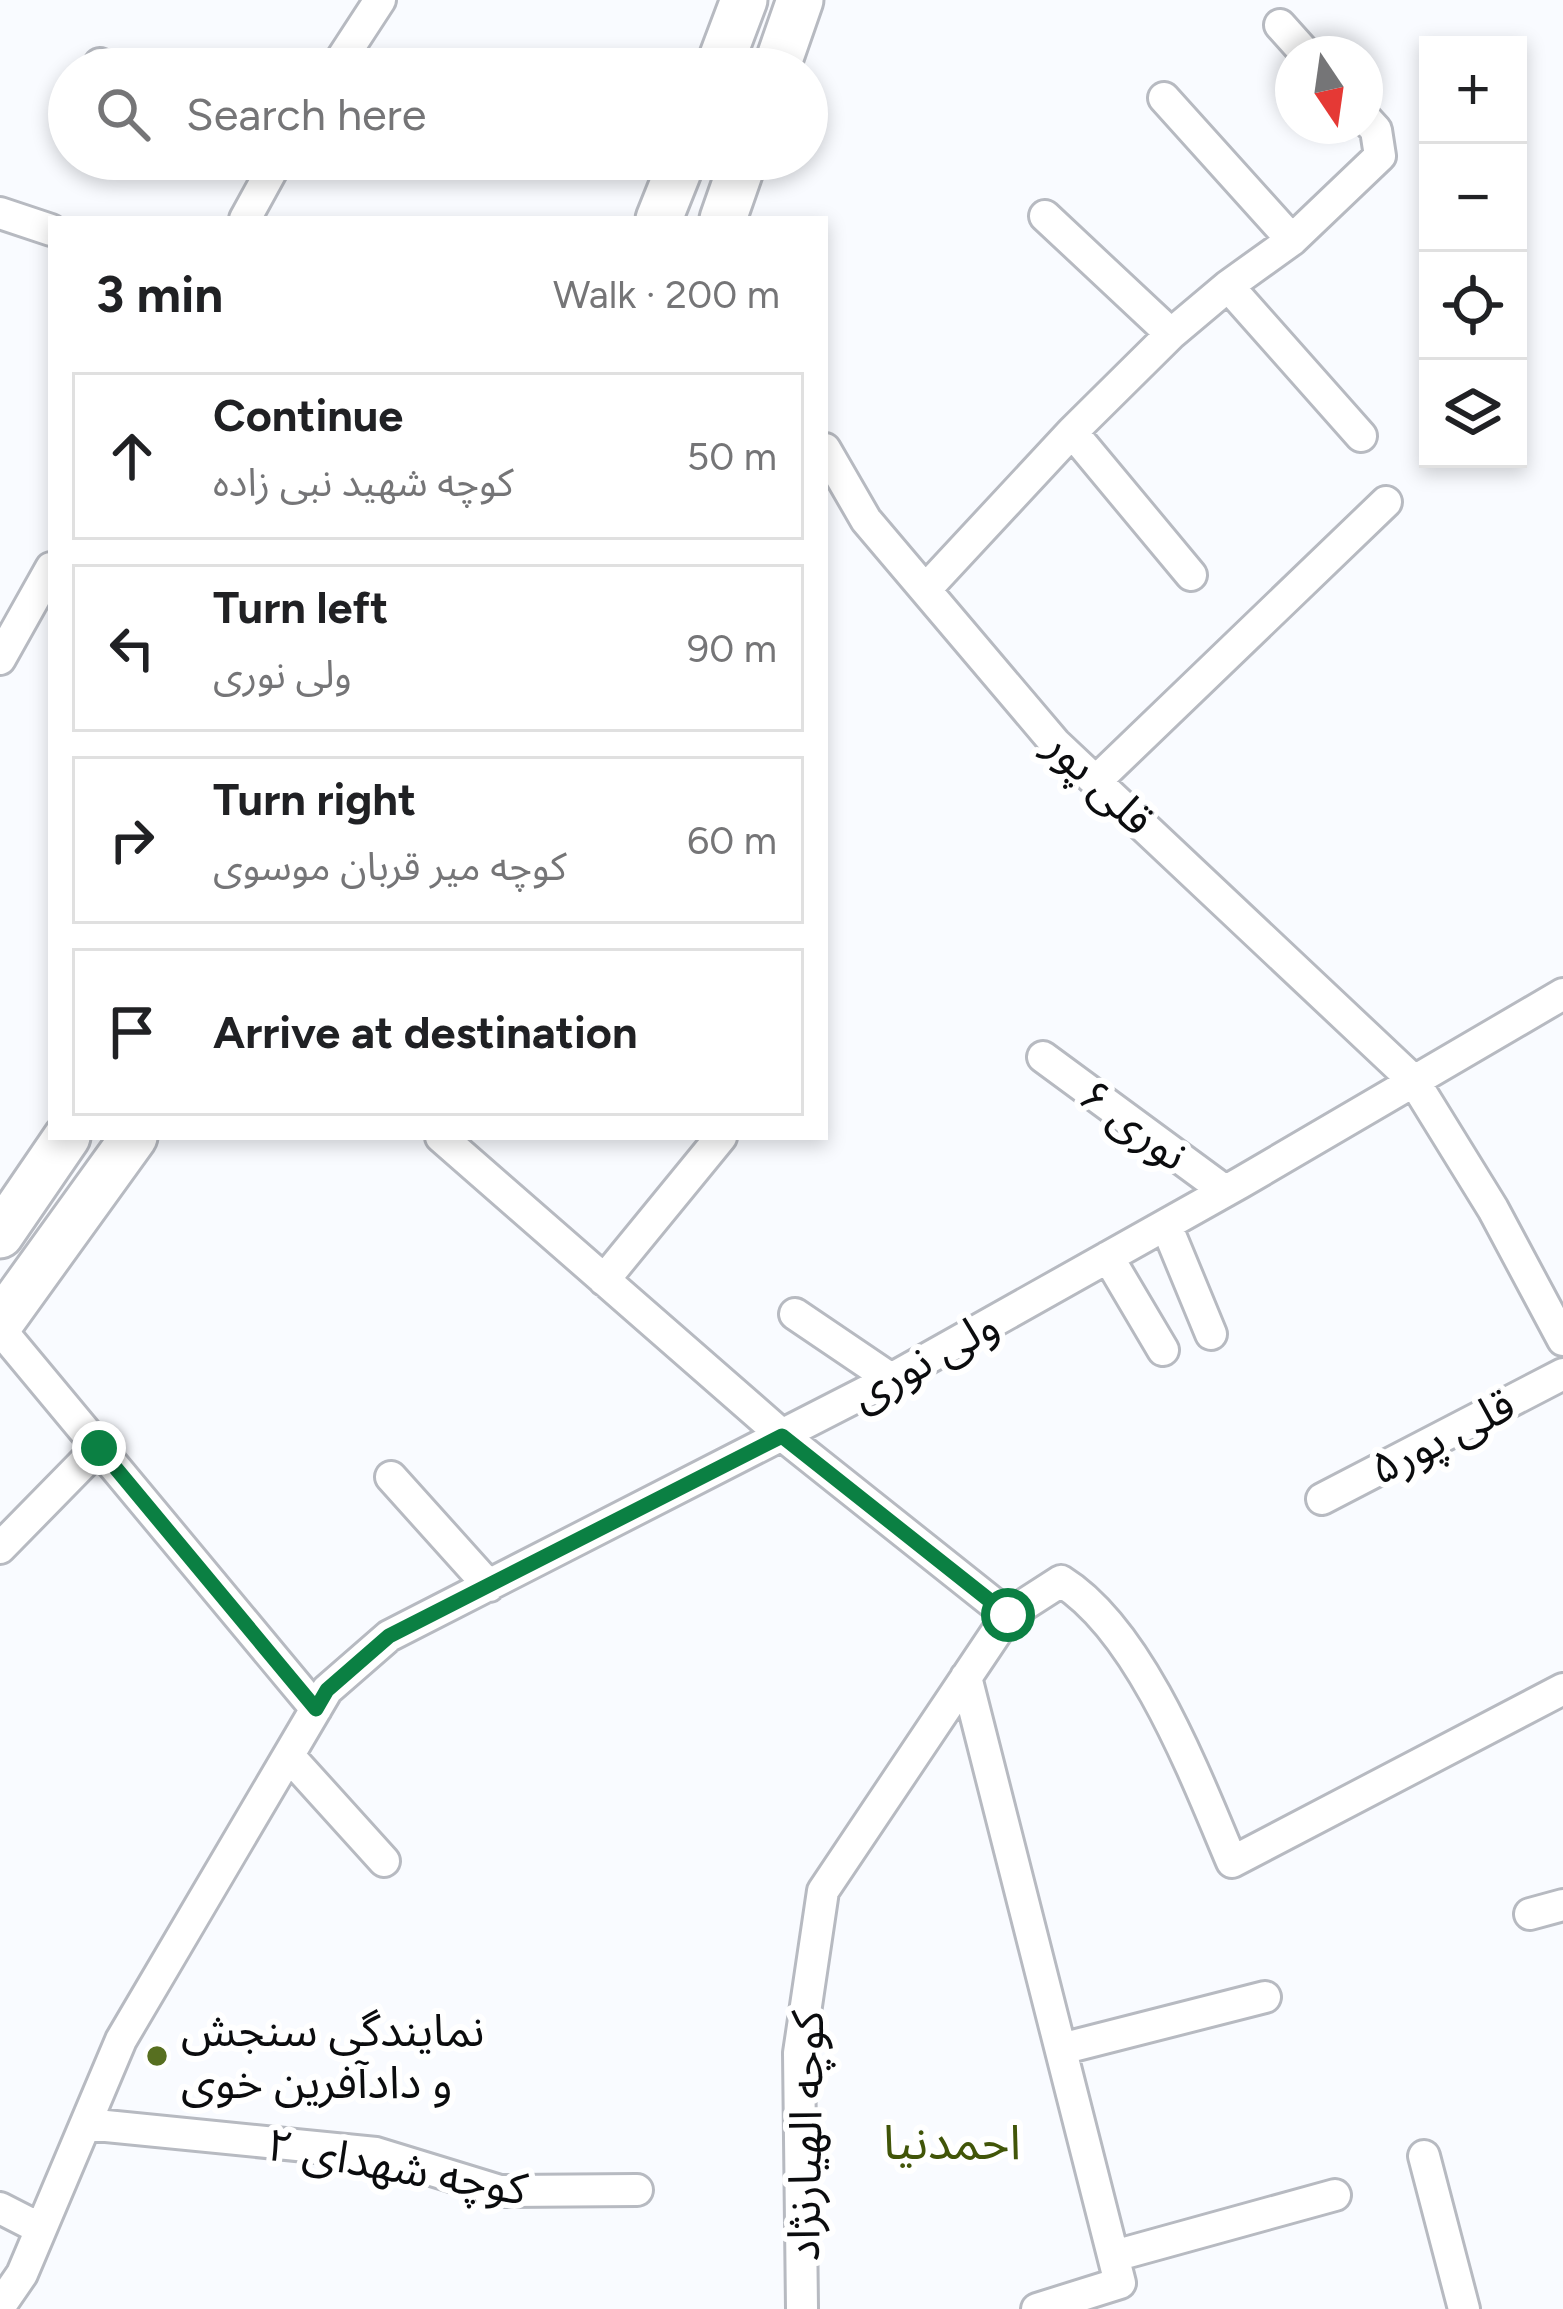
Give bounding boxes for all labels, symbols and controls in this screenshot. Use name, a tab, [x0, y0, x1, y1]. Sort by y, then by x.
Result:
north arrow	[1275, 36, 1383, 144]
map controls	[1419, 36, 1527, 468]
button: +	[1419, 36, 1527, 144]
search box	[48, 48, 828, 180]
icon: search	[90, 81, 156, 147]
text: Search here	[186, 87, 426, 141]
button: −	[1419, 144, 1527, 252]
button: locate	[1419, 252, 1527, 360]
text: 3 min	[96, 264, 223, 325]
text: Walk · 200 m	[553, 271, 780, 318]
button: layers	[1419, 360, 1527, 468]
text: Continue	[213, 388, 403, 442]
icon: ahead	[99, 423, 165, 489]
text: 50 m	[687, 433, 777, 480]
text: کوچه شهید نبی زاده	[213, 459, 514, 506]
text: Turn left	[213, 580, 388, 634]
icon: left	[99, 615, 165, 681]
text: 90 m	[687, 625, 777, 672]
text: ولی نوری	[213, 651, 352, 698]
street label: قلی پور	[1032, 716, 1165, 848]
text: Turn right	[213, 772, 416, 826]
icon: right	[99, 807, 165, 873]
text: 60 m	[687, 817, 777, 864]
text: کوچه میر قربان موسوی	[213, 843, 567, 890]
icon: arrive	[99, 999, 165, 1065]
text: Arrive at destination	[213, 1005, 637, 1059]
street label: نوری ۶	[1069, 1067, 1199, 1181]
street label: ولی نوری	[841, 1297, 1007, 1421]
street label: قلی پور۵	[1361, 1377, 1524, 1497]
route end	[72, 1421, 126, 1475]
route start	[981, 1588, 1035, 1642]
place label: نمایندگی سنجش و دادآفرین خوی	[181, 2003, 484, 2109]
street label: کوچه الهیارنژاد	[776, 2010, 836, 2262]
marker: نمایندگی سنجش و دادآفرین خوی	[144, 2043, 170, 2069]
district label: احمدنیا	[883, 2113, 1021, 2171]
street label: کوچه شهدای ۲	[262, 2117, 532, 2218]

